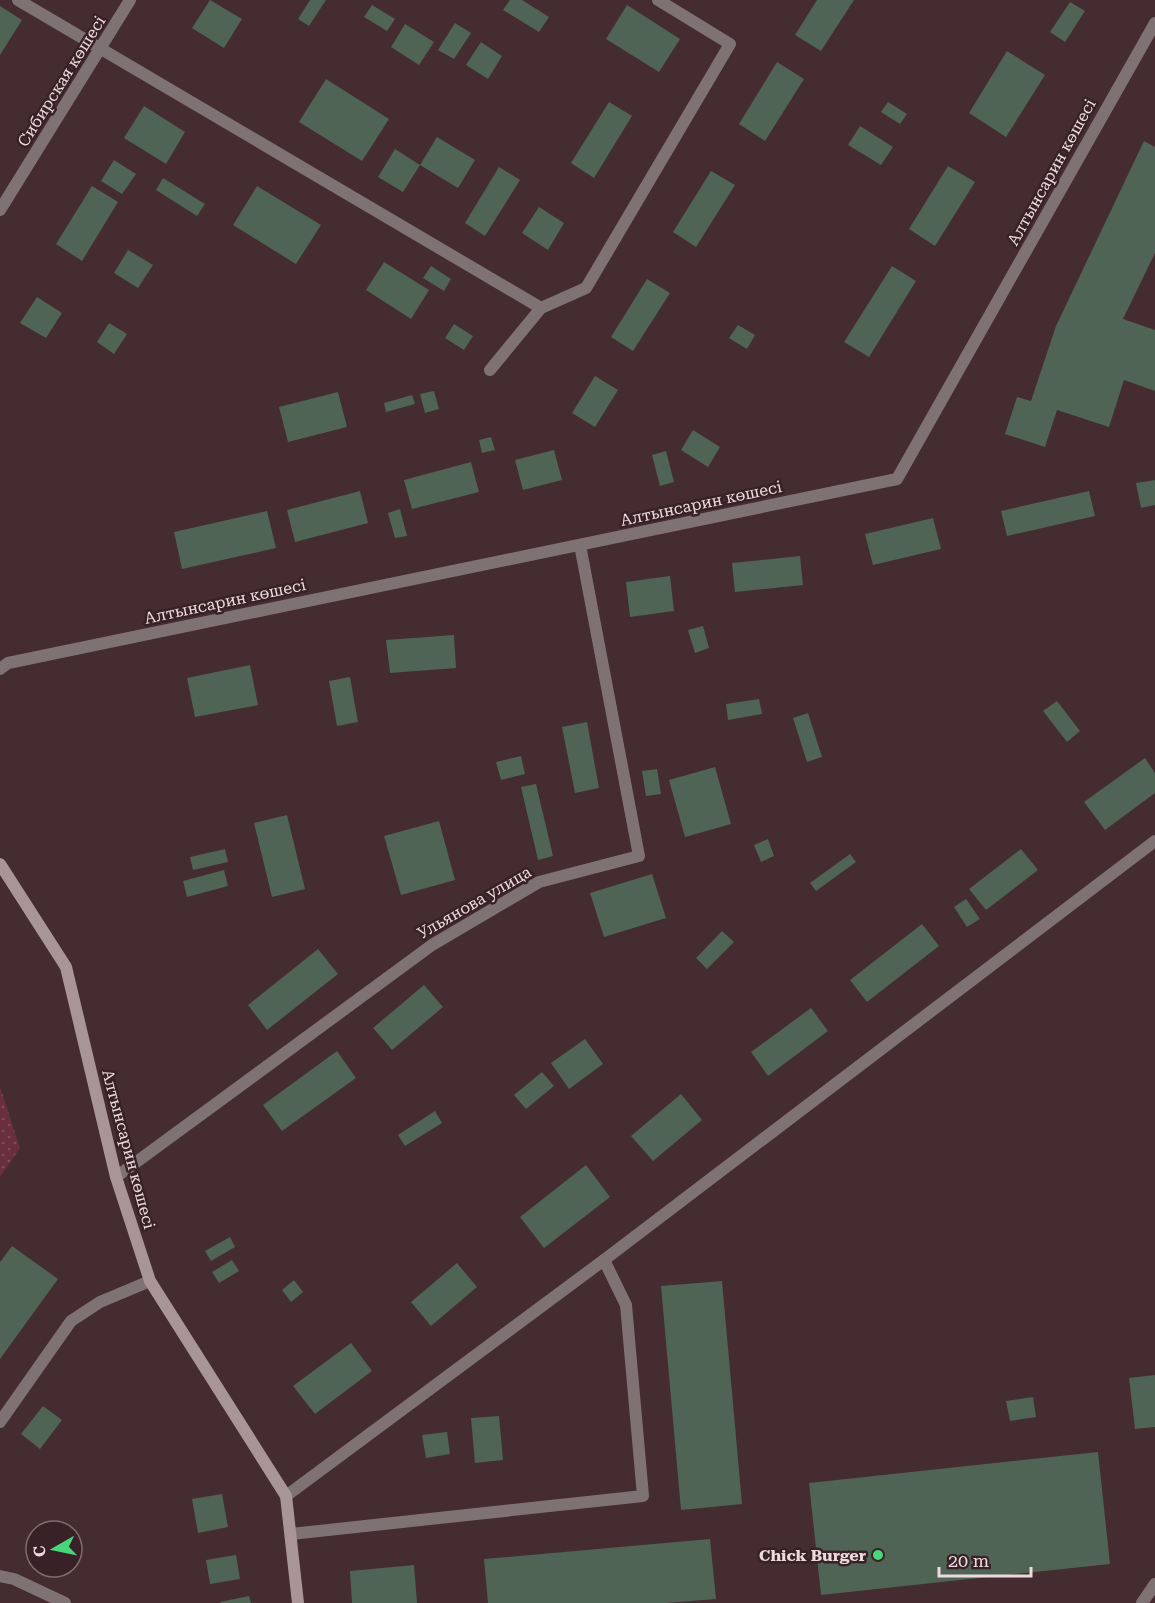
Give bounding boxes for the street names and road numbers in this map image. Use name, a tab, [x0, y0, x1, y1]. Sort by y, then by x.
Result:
street label: Сибирская көшесі	[13, 12, 109, 150]
street label: Алтынсарин көшесі	[1003, 96, 1100, 249]
street label: Алтынсарин көшесі	[619, 477, 784, 530]
street label: Алтынсарин көшесі	[143, 575, 308, 628]
street label: Ульянова улица	[414, 862, 535, 943]
street label: Алтынсарин көшесі	[98, 1067, 159, 1231]

